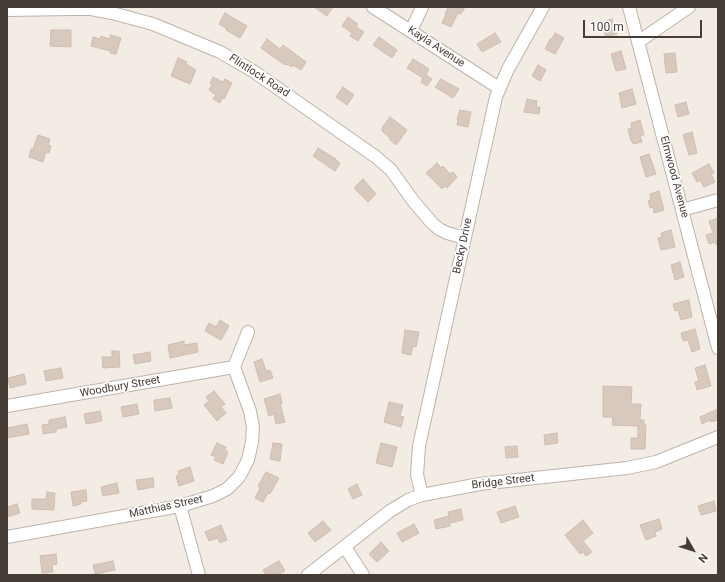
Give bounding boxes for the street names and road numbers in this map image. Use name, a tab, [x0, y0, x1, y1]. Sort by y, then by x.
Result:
street label: Kayla Avenue	[405, 24, 467, 70]
street label: Flintlock Road	[226, 52, 292, 100]
street label: Elmwood Avenue	[657, 135, 691, 219]
street label: Becky Drive	[451, 217, 475, 275]
street label: Woodbury Street	[79, 373, 161, 401]
street label: Bridge Street	[471, 472, 535, 492]
street label: Matthias Street	[128, 493, 204, 521]

